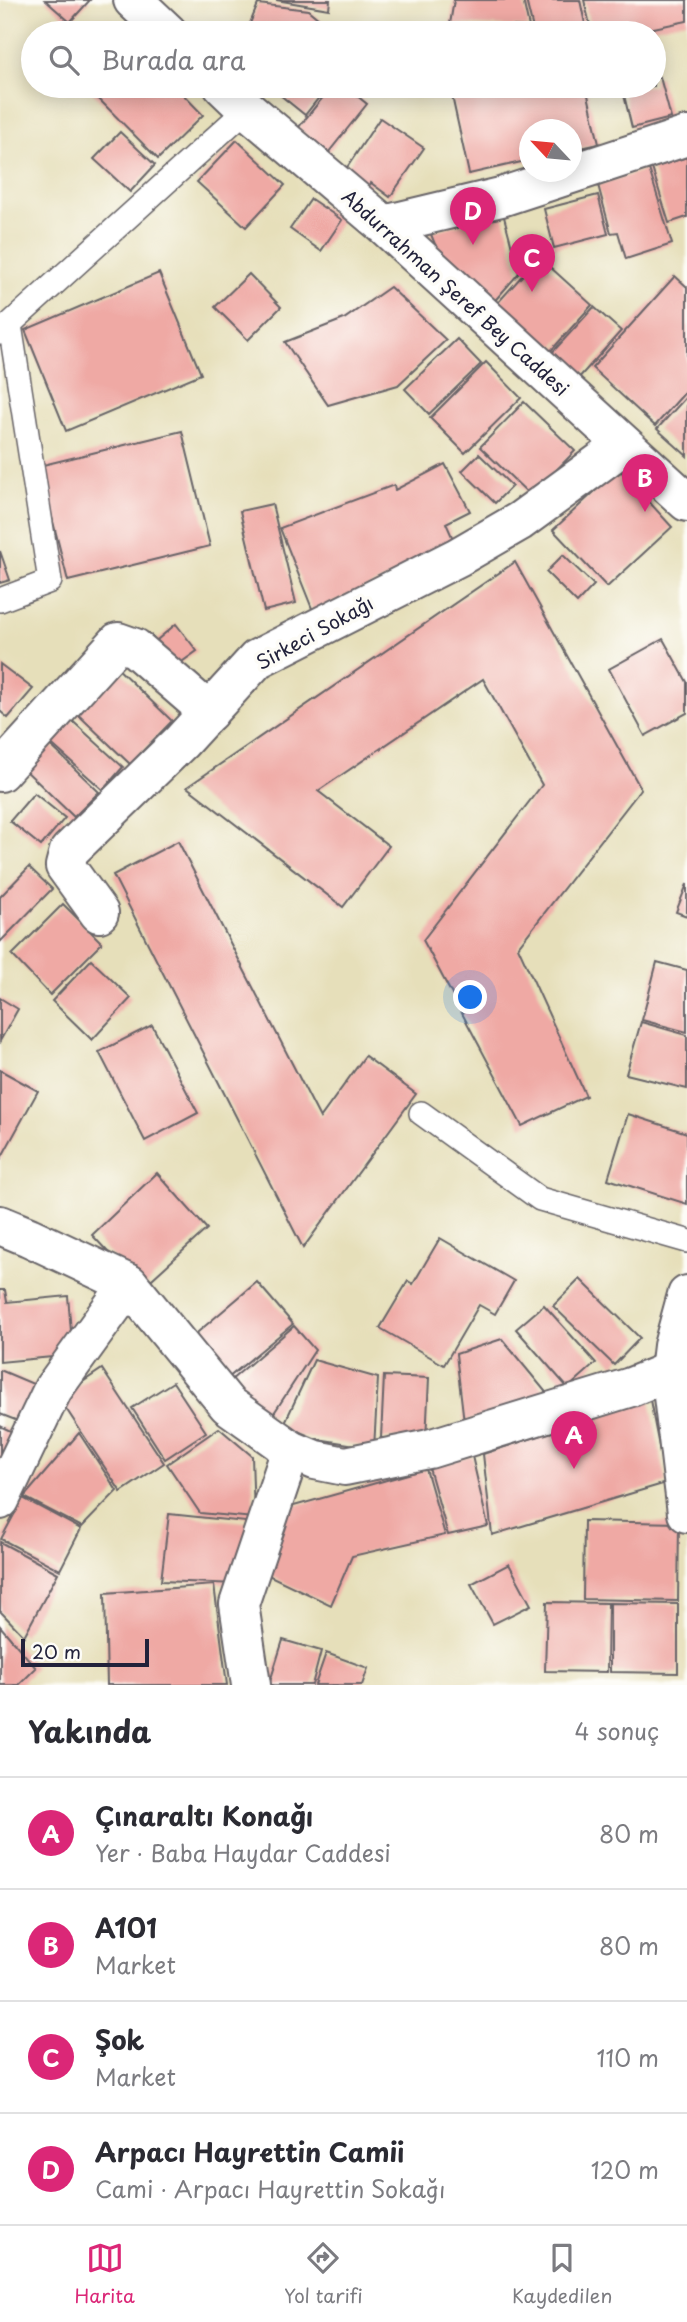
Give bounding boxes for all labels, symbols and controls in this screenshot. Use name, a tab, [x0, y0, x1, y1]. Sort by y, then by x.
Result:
search box	[21, 21, 666, 98]
text: Burada ara	[101, 40, 245, 79]
icon: search	[45, 41, 83, 79]
north arrow	[519, 119, 582, 182]
street label: Abdurrahman Şeref Bey Caddesi	[337, 184, 575, 400]
pin: D	[450, 187, 496, 245]
pin: C	[509, 234, 555, 292]
pin: B	[622, 454, 668, 512]
street label: Sirkeci Sokağı	[250, 588, 378, 676]
your location	[453, 980, 487, 1014]
pin: A	[551, 1411, 597, 1469]
scale bar	[21, 1636, 149, 1668]
text: 20 m	[32, 1637, 81, 1665]
text: Yakında	[28, 1708, 151, 1753]
text: 4 sonuç	[575, 1713, 659, 1748]
text: Çınaraltı Konağı	[95, 1796, 313, 1835]
text: A	[42, 1816, 60, 1851]
text: 80 m	[599, 1816, 659, 1851]
text: Yer · Baba Haydar Caddesi	[95, 1835, 391, 1870]
text: A101	[95, 1908, 157, 1947]
text: B	[43, 1928, 59, 1963]
text: 80 m	[599, 1928, 659, 1963]
text: Market	[95, 1947, 176, 1982]
text: Şok	[95, 2020, 144, 2059]
text: C	[42, 2040, 60, 2075]
text: 110 m	[597, 2040, 659, 2075]
text: Market	[95, 2059, 176, 2094]
text: Arpacı Hayrettin Camii	[95, 2132, 404, 2171]
text: D	[42, 2152, 60, 2187]
text: 120 m	[591, 2152, 659, 2187]
text: Cami · Arpacı Hayrettin Sokağı	[95, 2171, 446, 2206]
tab: Harita	[75, 2239, 135, 2309]
tab: Yol tarifi	[284, 2239, 363, 2309]
tab: Kaydedilen	[512, 2239, 612, 2309]

